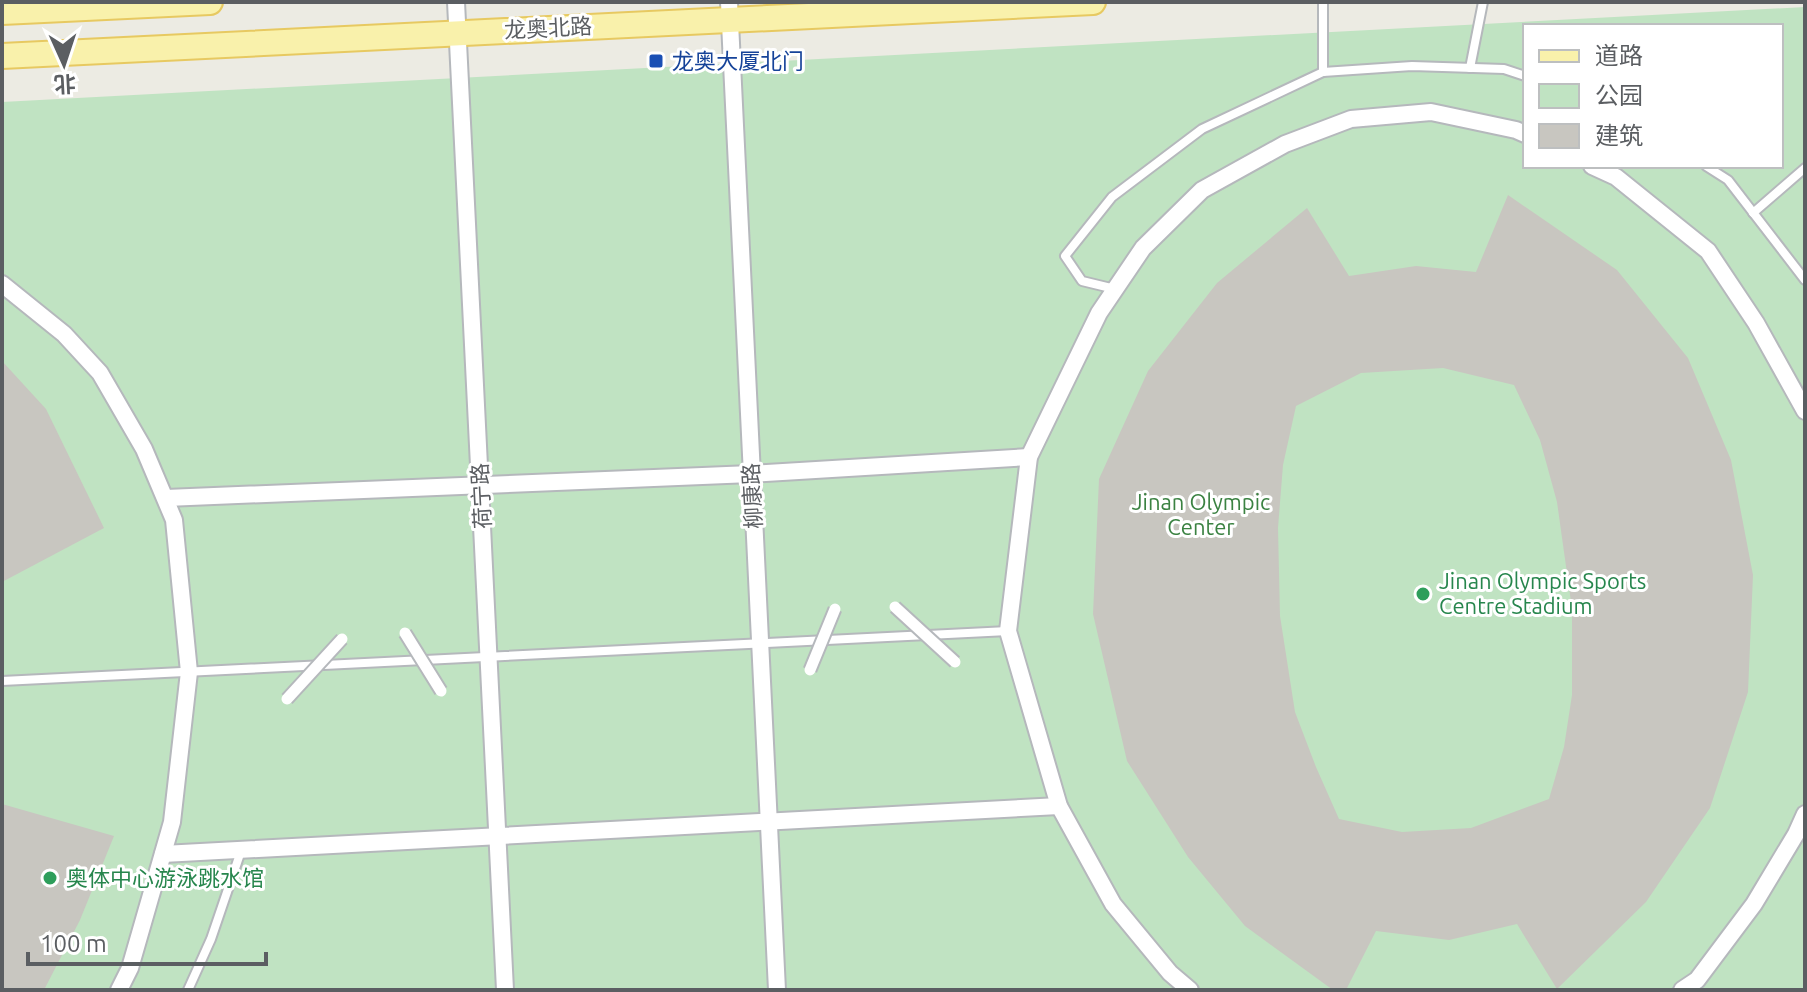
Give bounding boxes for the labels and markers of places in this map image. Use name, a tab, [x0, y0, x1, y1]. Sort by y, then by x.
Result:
place label: 龙奥大厦北门	[672, 48, 804, 73]
marker: 龙奥大厦北门	[647, 52, 665, 70]
place label: Jinan Olympic Sports Centre Stadium	[1439, 568, 1646, 618]
marker: Jinan Olympic Sports Centre Stadium	[1414, 585, 1432, 603]
place label: 奥体中心游泳跳水馆	[66, 865, 264, 890]
marker: 奥体中心游泳跳水馆	[41, 869, 59, 887]

